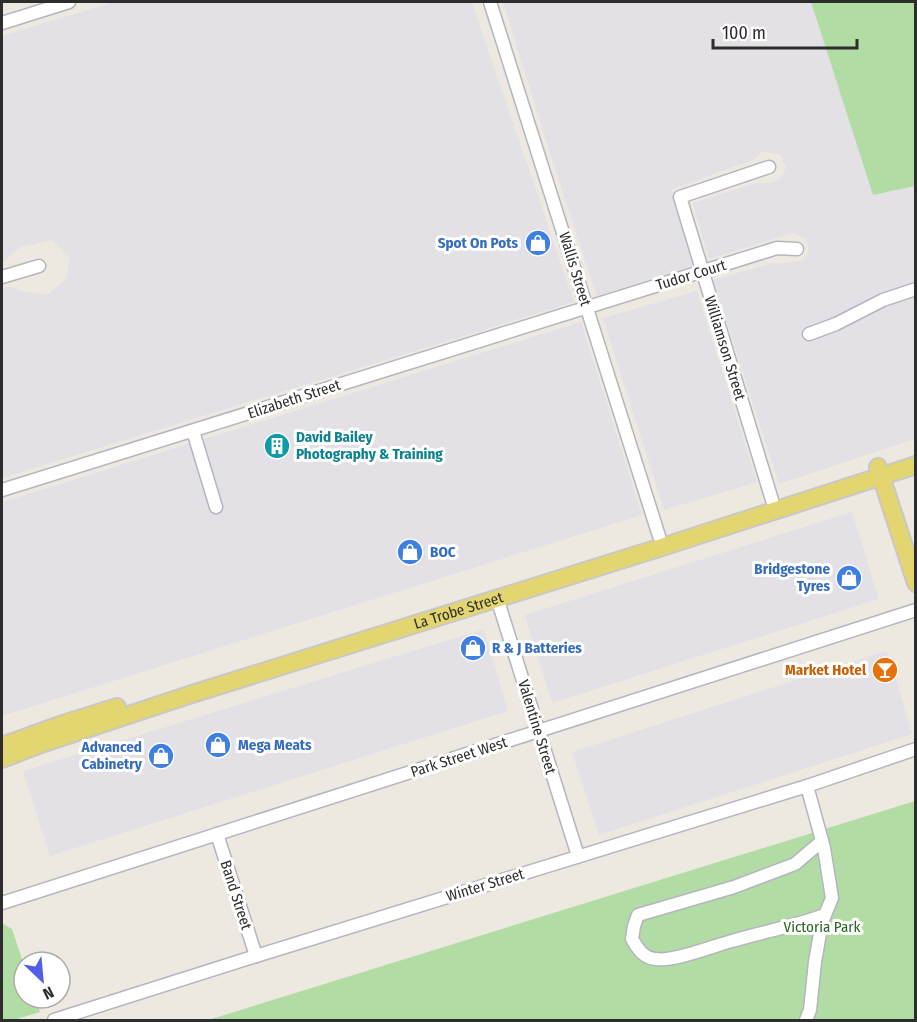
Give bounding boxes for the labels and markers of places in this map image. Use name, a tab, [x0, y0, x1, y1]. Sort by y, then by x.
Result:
shop icon: Spot On Pots	[523, 228, 553, 258]
place label: Spot On Pots	[438, 234, 518, 252]
place label: David Bailey Photography & Training	[296, 428, 443, 463]
building icon: David Bailey Photography & Training	[262, 431, 292, 461]
shop icon: BOC	[395, 537, 425, 567]
place label: BOC	[430, 543, 456, 561]
place label: Bridgestone Tyres	[754, 560, 830, 595]
shop icon: Bridgestone Tyres	[834, 563, 864, 593]
shop icon: R & J Batteries	[458, 633, 488, 663]
place label: R & J Batteries	[492, 639, 582, 657]
bar icon: Market Hotel	[870, 655, 900, 685]
place label: Market Hotel	[785, 661, 867, 679]
shop icon: Mega Meats	[203, 730, 233, 760]
place label: Mega Meats	[238, 736, 312, 754]
place label: Advanced Cabinetry	[81, 738, 143, 773]
shop icon: Advanced Cabinetry	[146, 741, 176, 771]

